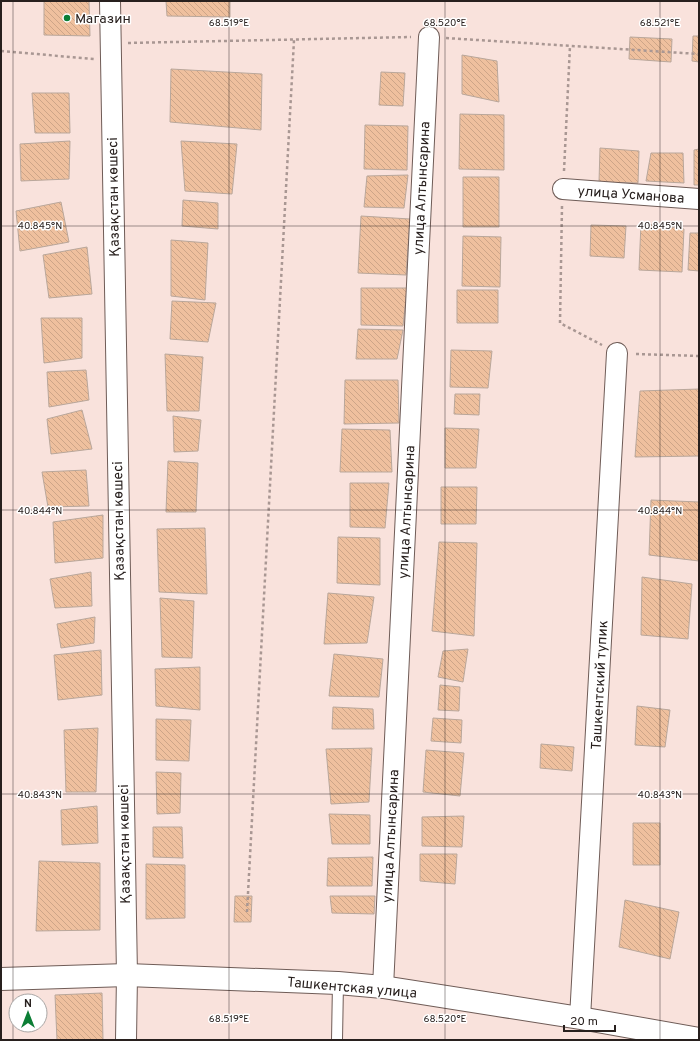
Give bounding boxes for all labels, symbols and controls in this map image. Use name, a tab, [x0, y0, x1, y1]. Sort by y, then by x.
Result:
place label: Магазин	[75, 11, 131, 28]
marker: Магазин	[62, 13, 72, 23]
text: 68.519°E	[209, 17, 249, 30]
text: 68.520°E	[423, 17, 467, 30]
text: 68.521°E	[640, 17, 680, 30]
street label: улица Алтынсарина	[411, 121, 434, 255]
street label: Қазақстан көшесі	[105, 137, 124, 257]
street label: улица Усманова	[577, 183, 685, 208]
text: 40.845°N	[18, 220, 62, 233]
text: 40.845°N	[638, 220, 682, 233]
street label: улица Алтынсарина	[396, 445, 419, 579]
street label: Қазақстан көшесі	[110, 461, 129, 581]
text: 40.844°N	[18, 505, 62, 518]
text: 40.844°N	[638, 505, 682, 518]
street label: Ташкентский тупик	[589, 620, 612, 750]
street label: улица Алтынсарина	[380, 769, 403, 903]
street label: Қазақстан көшесі	[116, 784, 135, 904]
text: 40.843°N	[18, 789, 62, 802]
text: 40.843°N	[638, 789, 682, 802]
street label: Ташкентская улица	[286, 974, 418, 1003]
north arrow	[8, 993, 48, 1033]
text: N	[24, 997, 32, 1011]
scale bar	[564, 1007, 615, 1033]
text: 68.519°E	[209, 1013, 249, 1026]
text: 68.520°E	[423, 1013, 467, 1026]
text: 20 m	[570, 1014, 598, 1030]

